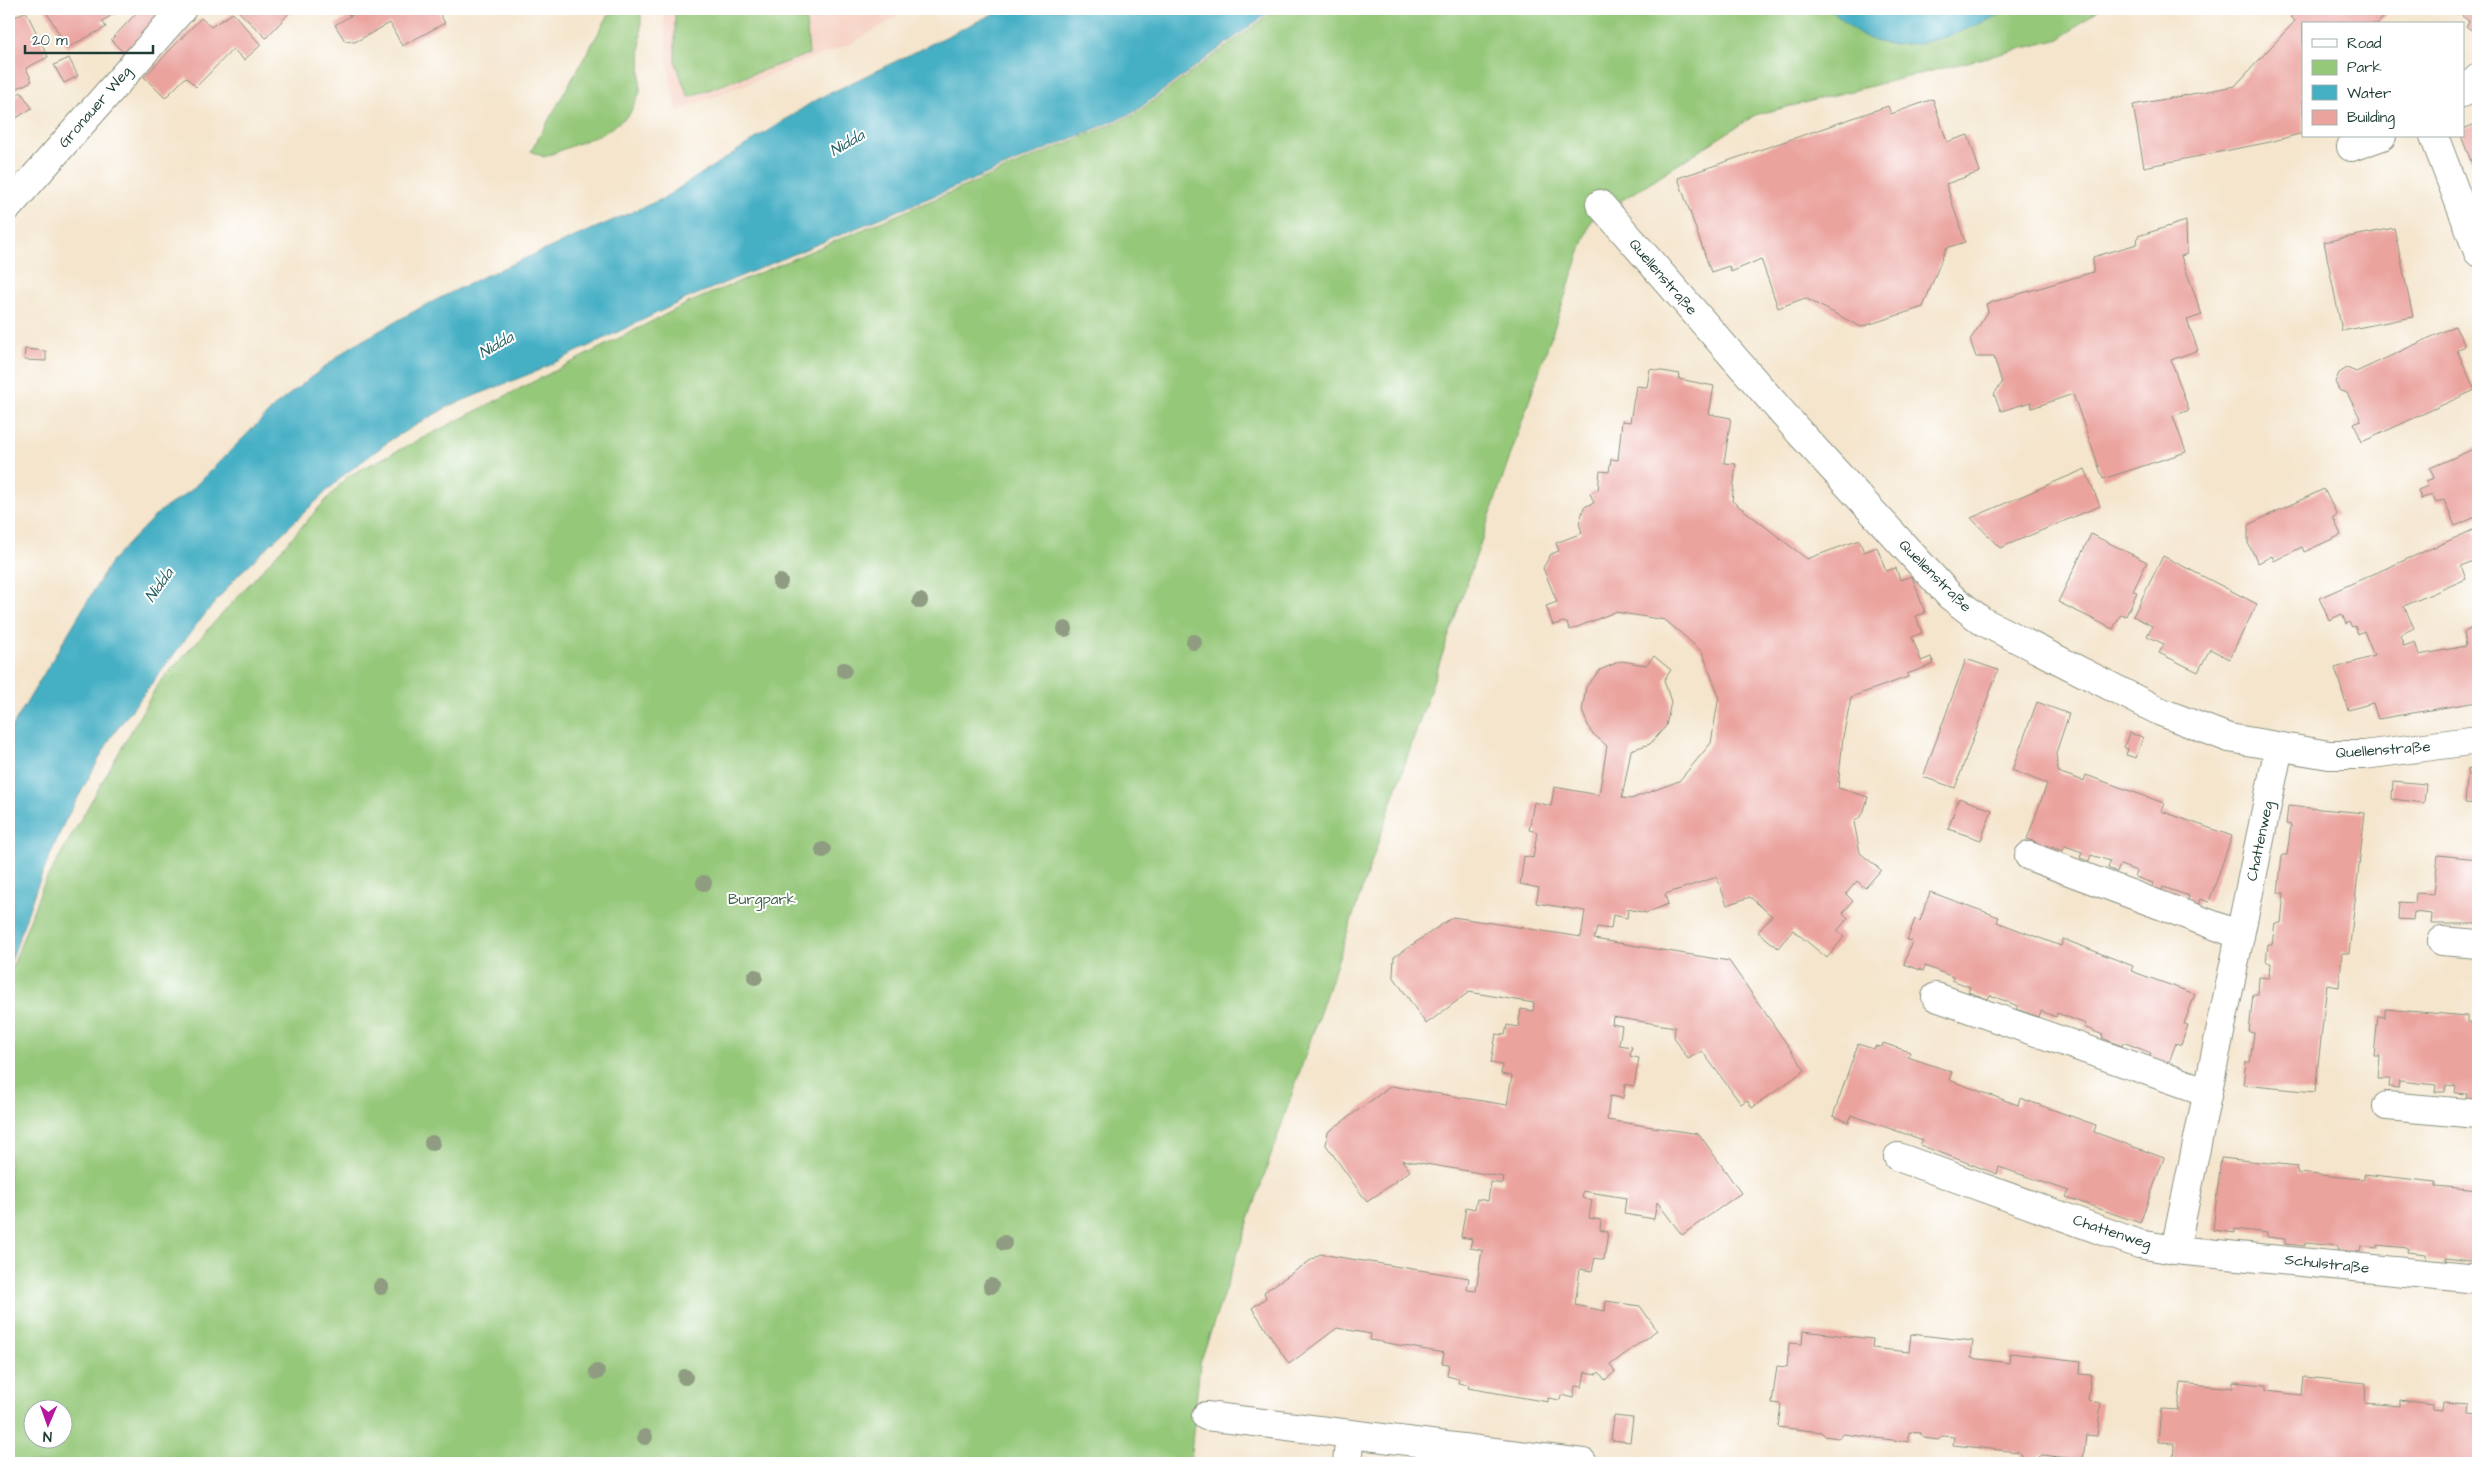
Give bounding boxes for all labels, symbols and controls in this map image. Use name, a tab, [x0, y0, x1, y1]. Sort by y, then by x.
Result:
scale bar	[25, 22, 152, 54]
legend	[2302, 22, 2464, 138]
text: 20 m	[32, 30, 68, 51]
text: Road	[2347, 33, 2382, 54]
text: Park	[2347, 57, 2382, 78]
street label: Gronauer Weg	[54, 61, 137, 153]
text: Water	[2347, 83, 2391, 104]
text: Building	[2347, 107, 2395, 129]
water label: Nidda	[825, 124, 869, 162]
street label: Quellenstraße	[1624, 234, 1702, 320]
water label: Nidda	[474, 326, 518, 364]
street label: Quellenstraße	[1894, 535, 1976, 617]
water label: Nidda	[139, 563, 179, 606]
street label: Quellenstraße	[2335, 736, 2431, 764]
street label: Chattenweg	[2241, 799, 2280, 883]
park label: Burgpark	[728, 889, 796, 911]
street label: Chattenweg	[2070, 1209, 2154, 1256]
street label: Schulstraße	[2284, 1249, 2370, 1279]
north arrow	[22, 1400, 72, 1450]
text: N	[43, 1426, 52, 1446]

